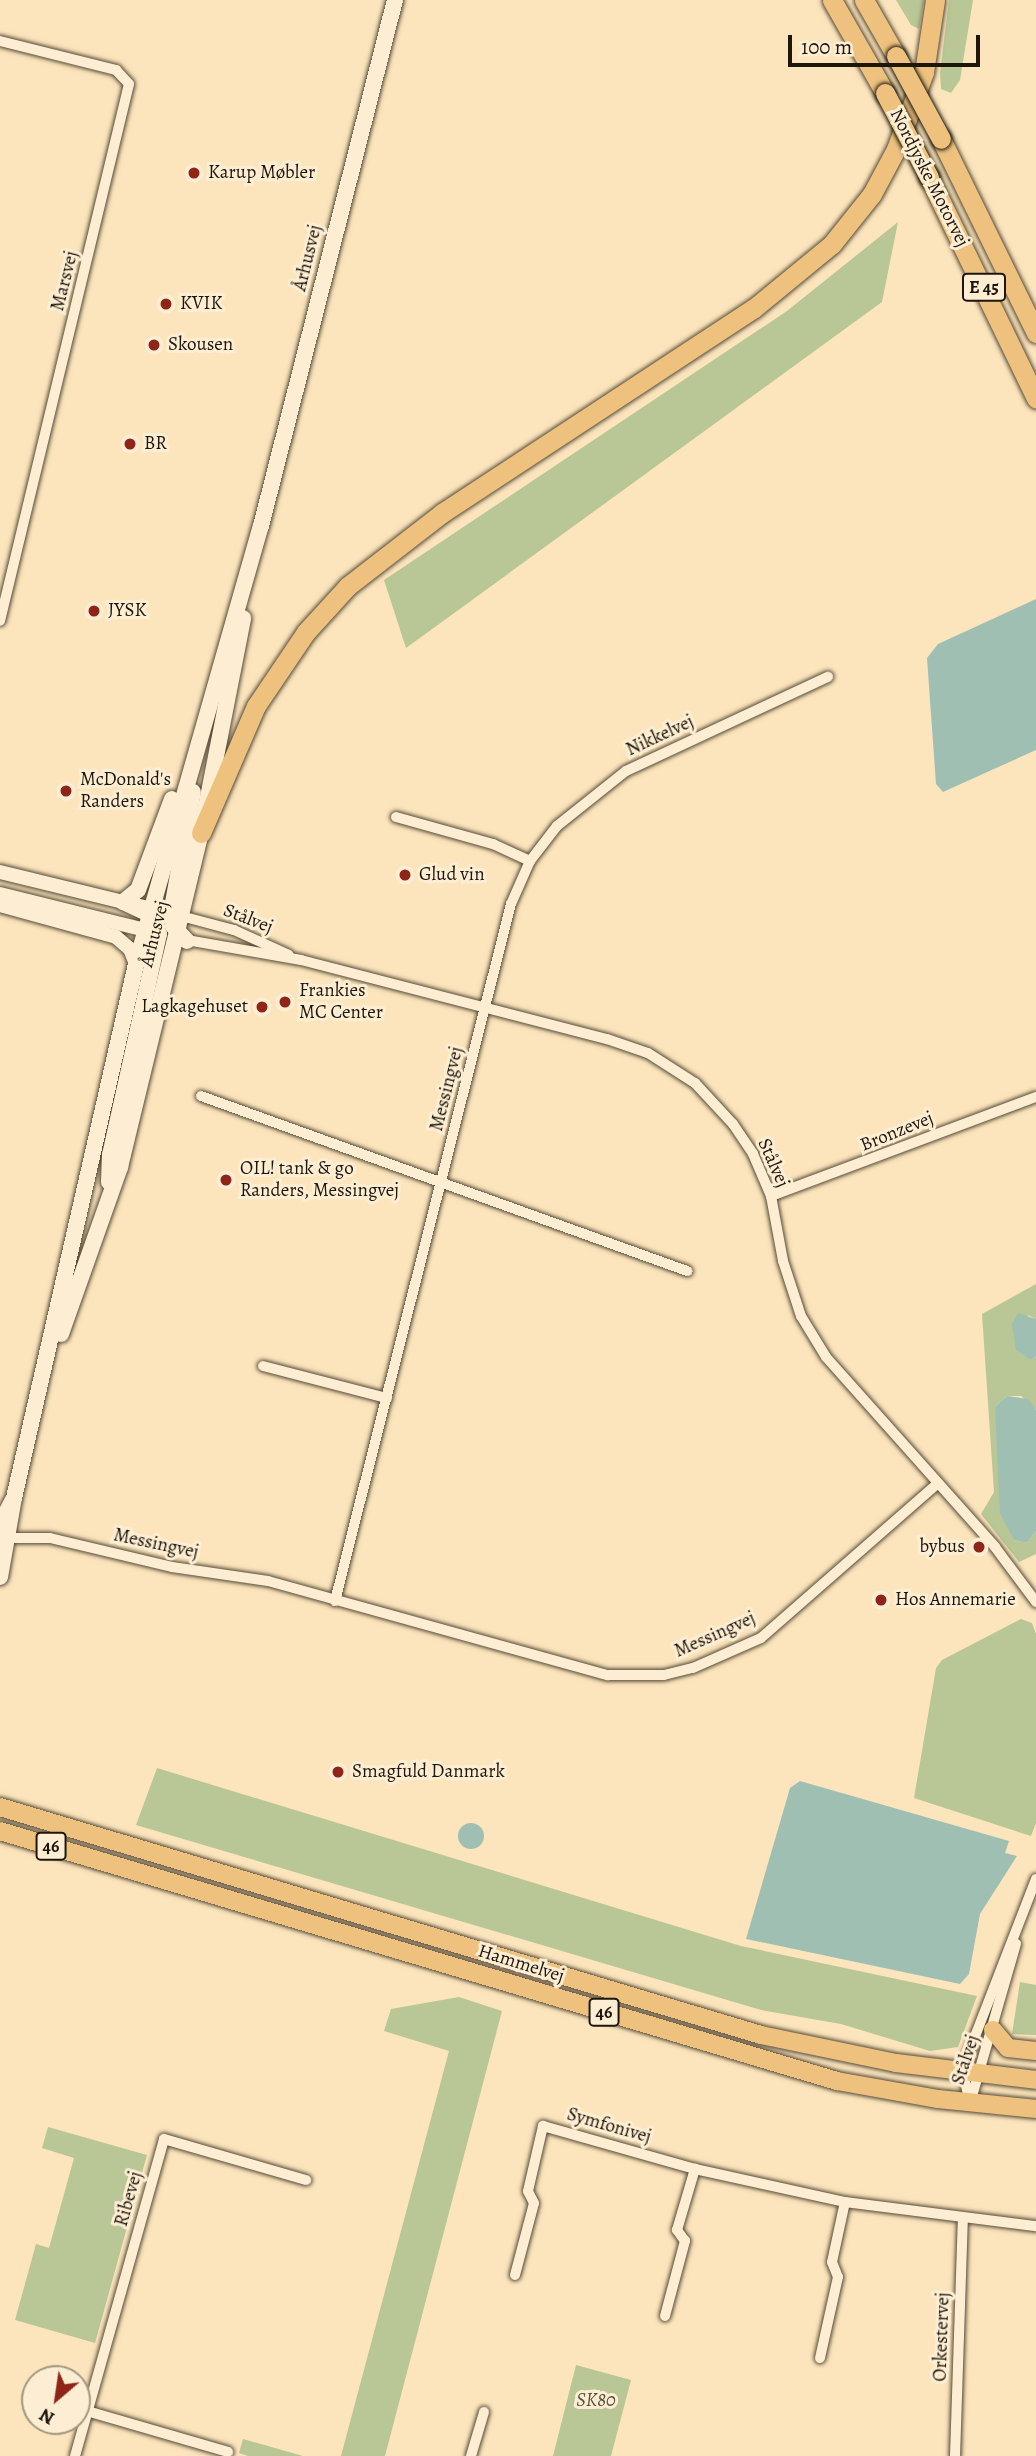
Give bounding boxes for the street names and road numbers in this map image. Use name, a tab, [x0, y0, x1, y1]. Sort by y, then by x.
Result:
street label: Nordjyske Motorvej	[884, 105, 974, 251]
street label: Århusvej	[289, 223, 327, 293]
street label: Marsvej	[47, 249, 83, 313]
road number: E 45	[961, 272, 1007, 302]
street label: Nikkelvej	[623, 710, 697, 762]
street label: Århusvej	[136, 899, 174, 969]
street label: Stålvej	[220, 899, 276, 939]
street label: Messingvej	[426, 1044, 468, 1134]
street label: Bronzevej	[857, 1107, 937, 1157]
street label: Stålvej	[752, 1135, 794, 1191]
street label: Messingvej	[111, 1524, 201, 1564]
street label: Messingvej	[671, 1607, 759, 1663]
road number: 46	[35, 1832, 67, 1860]
street label: Hammelvej	[475, 1940, 567, 1988]
road number: 46	[588, 1998, 620, 2026]
street label: Stålvej	[947, 2032, 985, 2088]
street label: Symfonivej	[564, 2103, 654, 2149]
street label: Ribevej	[110, 2169, 148, 2229]
street label: Orkestervej	[929, 2292, 955, 2382]

